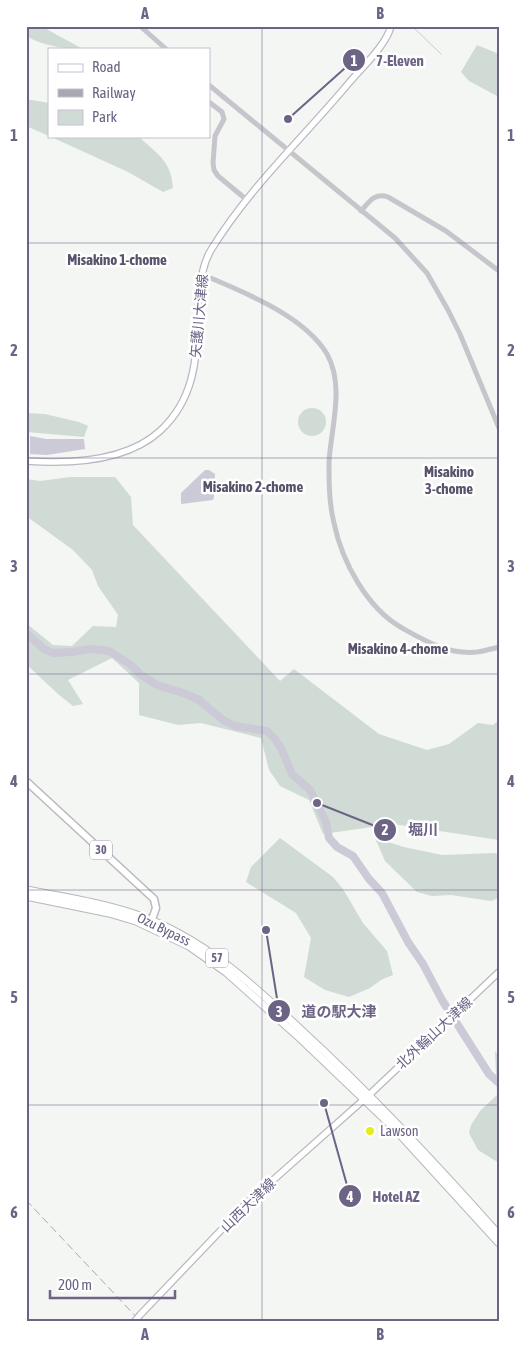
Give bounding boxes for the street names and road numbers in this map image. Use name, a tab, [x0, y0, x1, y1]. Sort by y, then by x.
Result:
street label: 矢護川大津線	[187, 273, 211, 359]
road number: 30	[90, 840, 112, 860]
street label: Ozu Bypass	[135, 909, 193, 949]
road number: 57	[206, 948, 228, 968]
street label: 北外輪山大津線	[393, 994, 475, 1072]
street label: 山西大津線	[217, 1175, 279, 1235]

